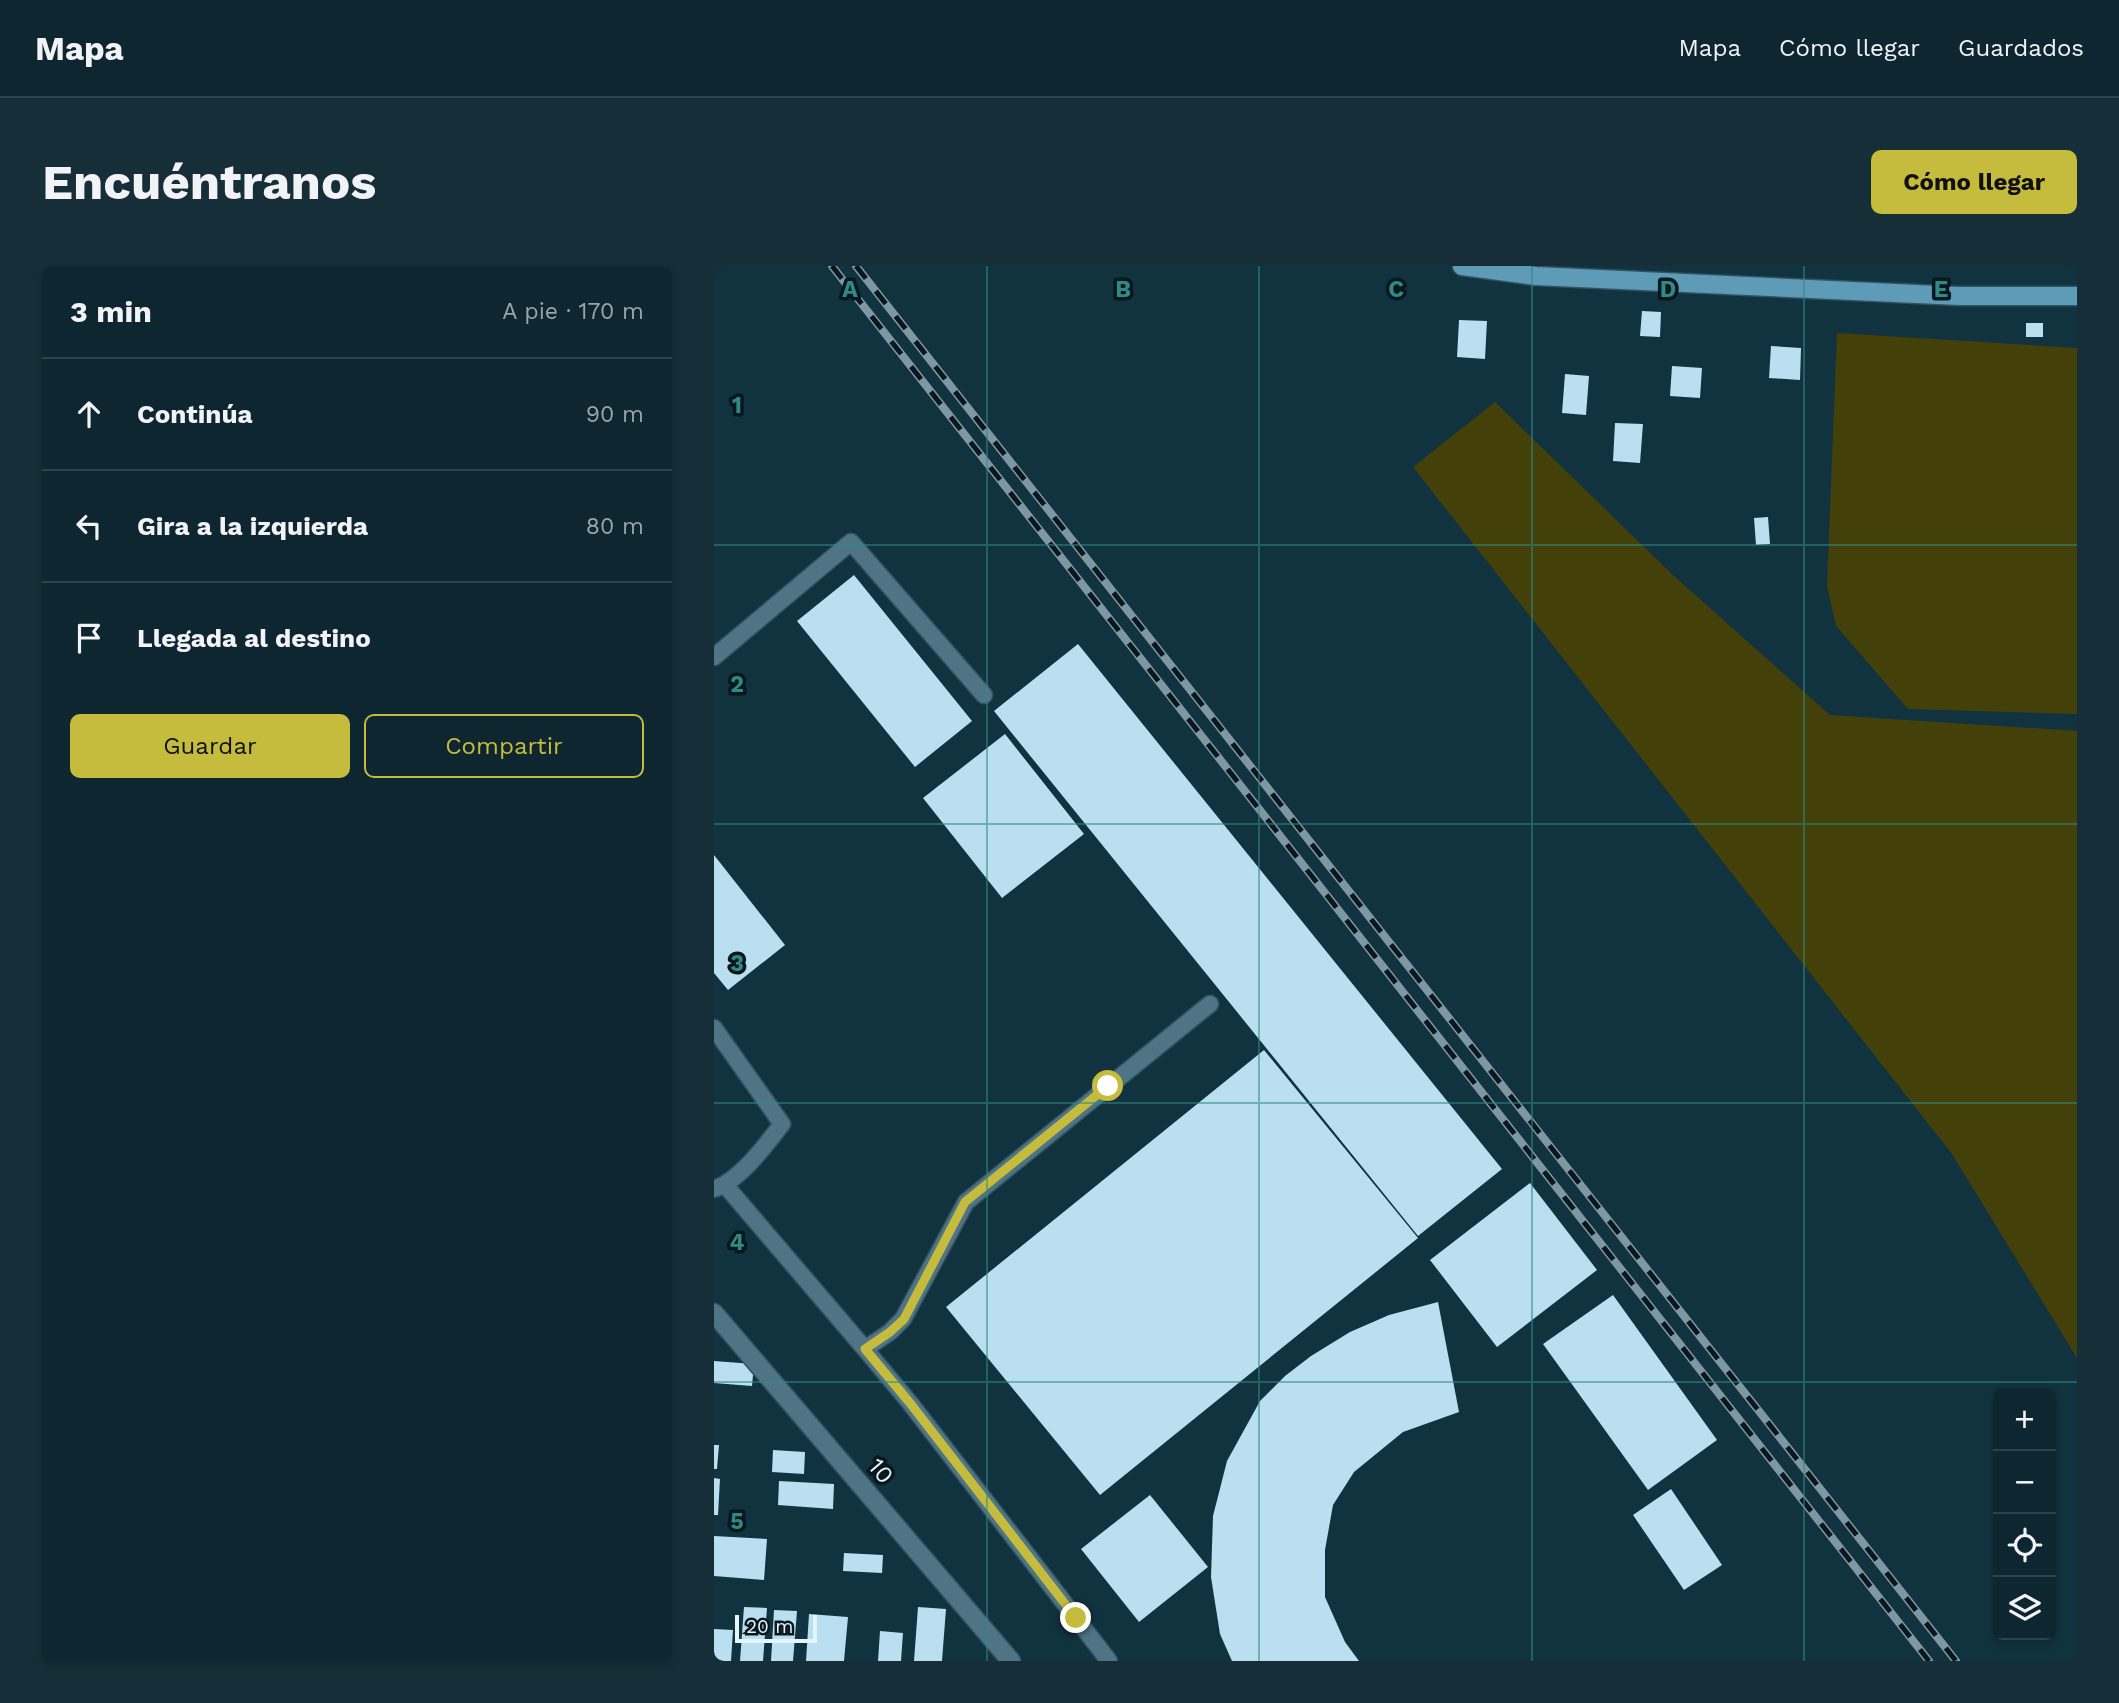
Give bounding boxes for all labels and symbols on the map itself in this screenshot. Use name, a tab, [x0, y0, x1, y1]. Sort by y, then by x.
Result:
text: A	[842, 276, 858, 303]
text: B	[1115, 276, 1131, 303]
text: C	[1388, 276, 1404, 303]
text: D	[1660, 276, 1676, 303]
text: E	[1934, 276, 1948, 303]
text: 1	[732, 392, 742, 419]
text: 2	[730, 671, 744, 698]
text: 3	[730, 950, 744, 977]
route start	[1092, 1070, 1123, 1101]
text: 4	[730, 1229, 745, 1256]
street label: 10	[862, 1453, 900, 1489]
text: 5	[730, 1508, 744, 1535]
route end	[1060, 1602, 1091, 1633]
scale bar	[735, 1612, 817, 1644]

